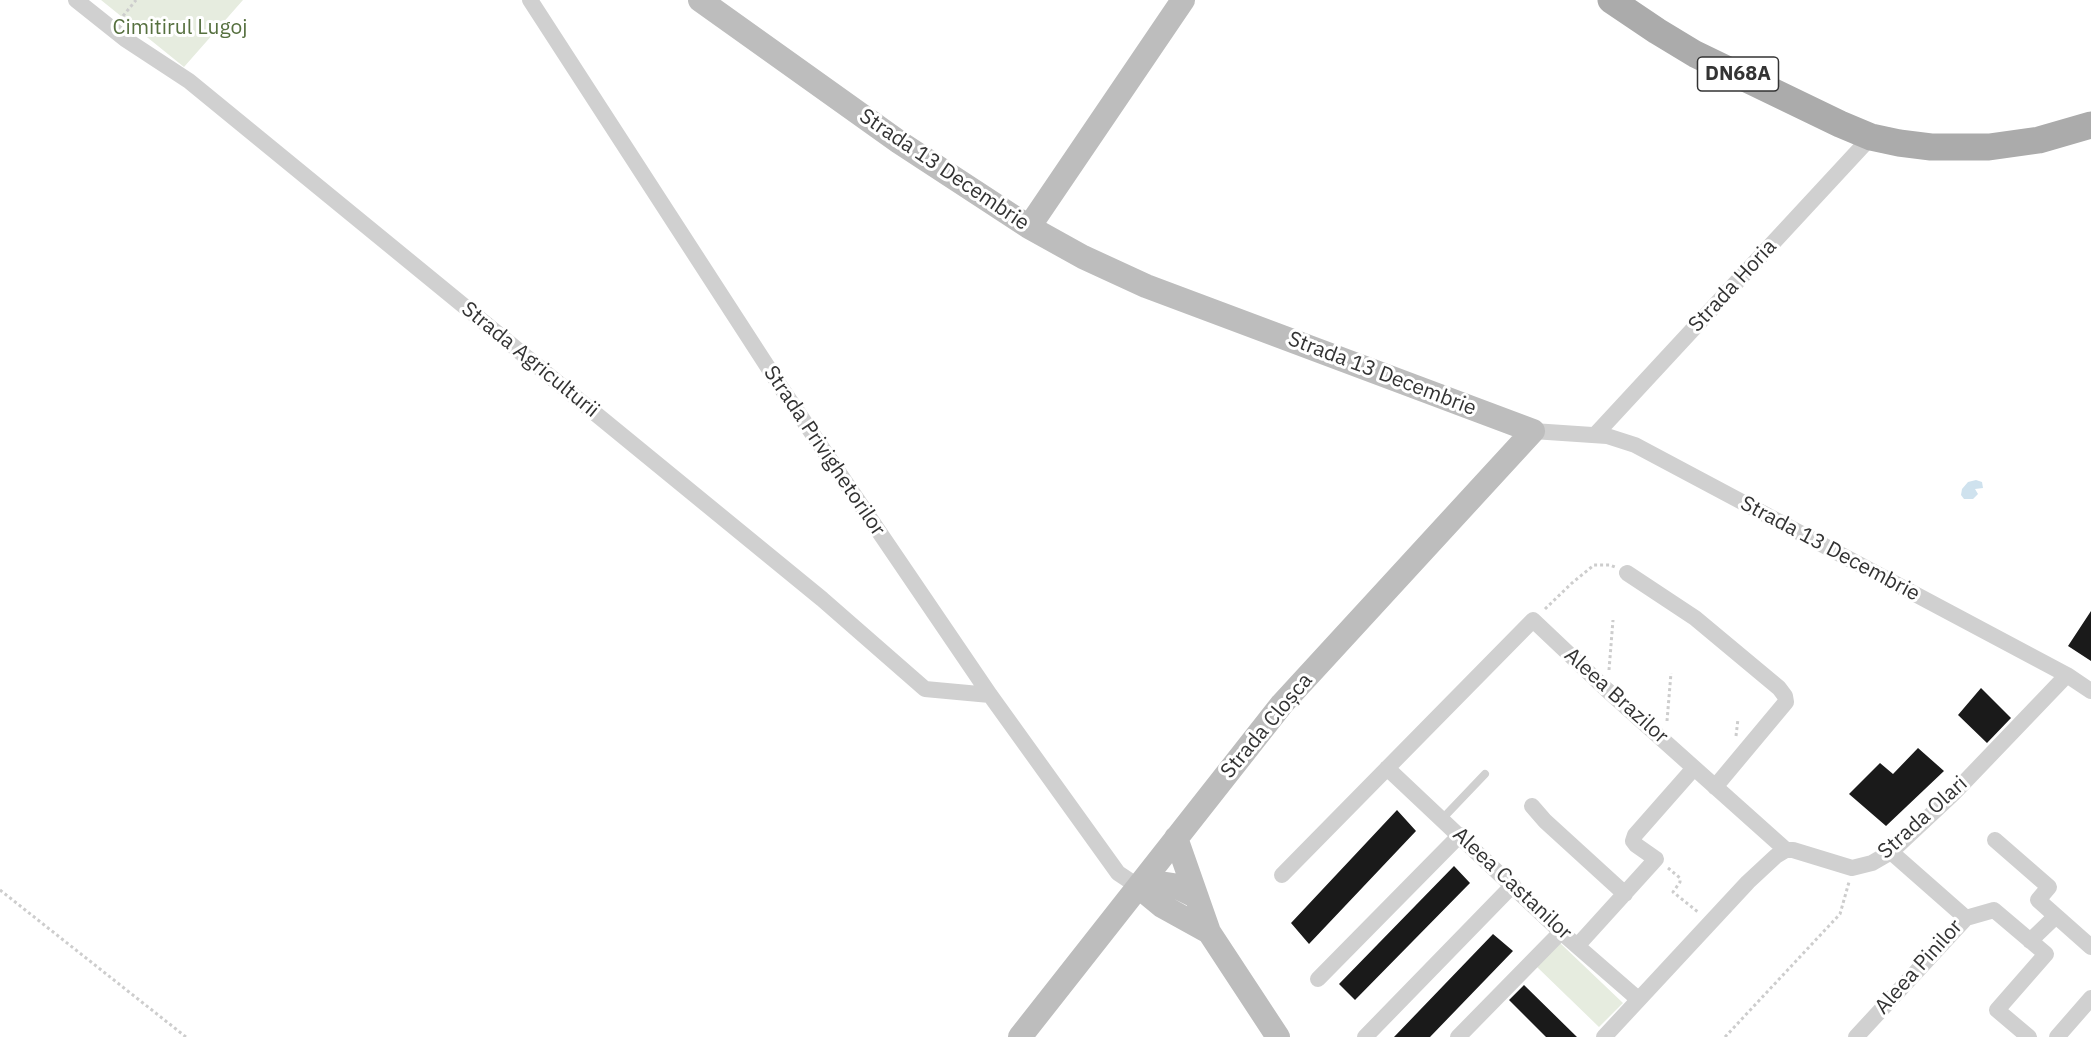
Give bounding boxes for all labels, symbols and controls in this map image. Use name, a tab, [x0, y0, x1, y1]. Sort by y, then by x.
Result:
park label: Cimitirul Lugoj	[112, 15, 248, 41]
road number: DN68A	[1698, 57, 1778, 91]
street label: Strada 13 Decembrie	[854, 104, 1034, 236]
street label: Strada Horia	[1684, 234, 1782, 338]
street label: Strada Agriculturii	[456, 297, 604, 423]
street label: Strada 13 Decembrie	[1284, 326, 1480, 422]
street label: Strada Privighetorilor	[758, 361, 890, 541]
street label: Strada 13 Decembrie	[1736, 491, 1924, 607]
street label: Aleea Brazilor	[1559, 643, 1673, 749]
street label: Strada Cloșca	[1216, 668, 1318, 784]
street label: Strada Olari	[1873, 771, 1973, 865]
street label: Aleea Castanilor	[1447, 822, 1577, 946]
street label: Aleea Pinilor	[1870, 914, 1968, 1020]

